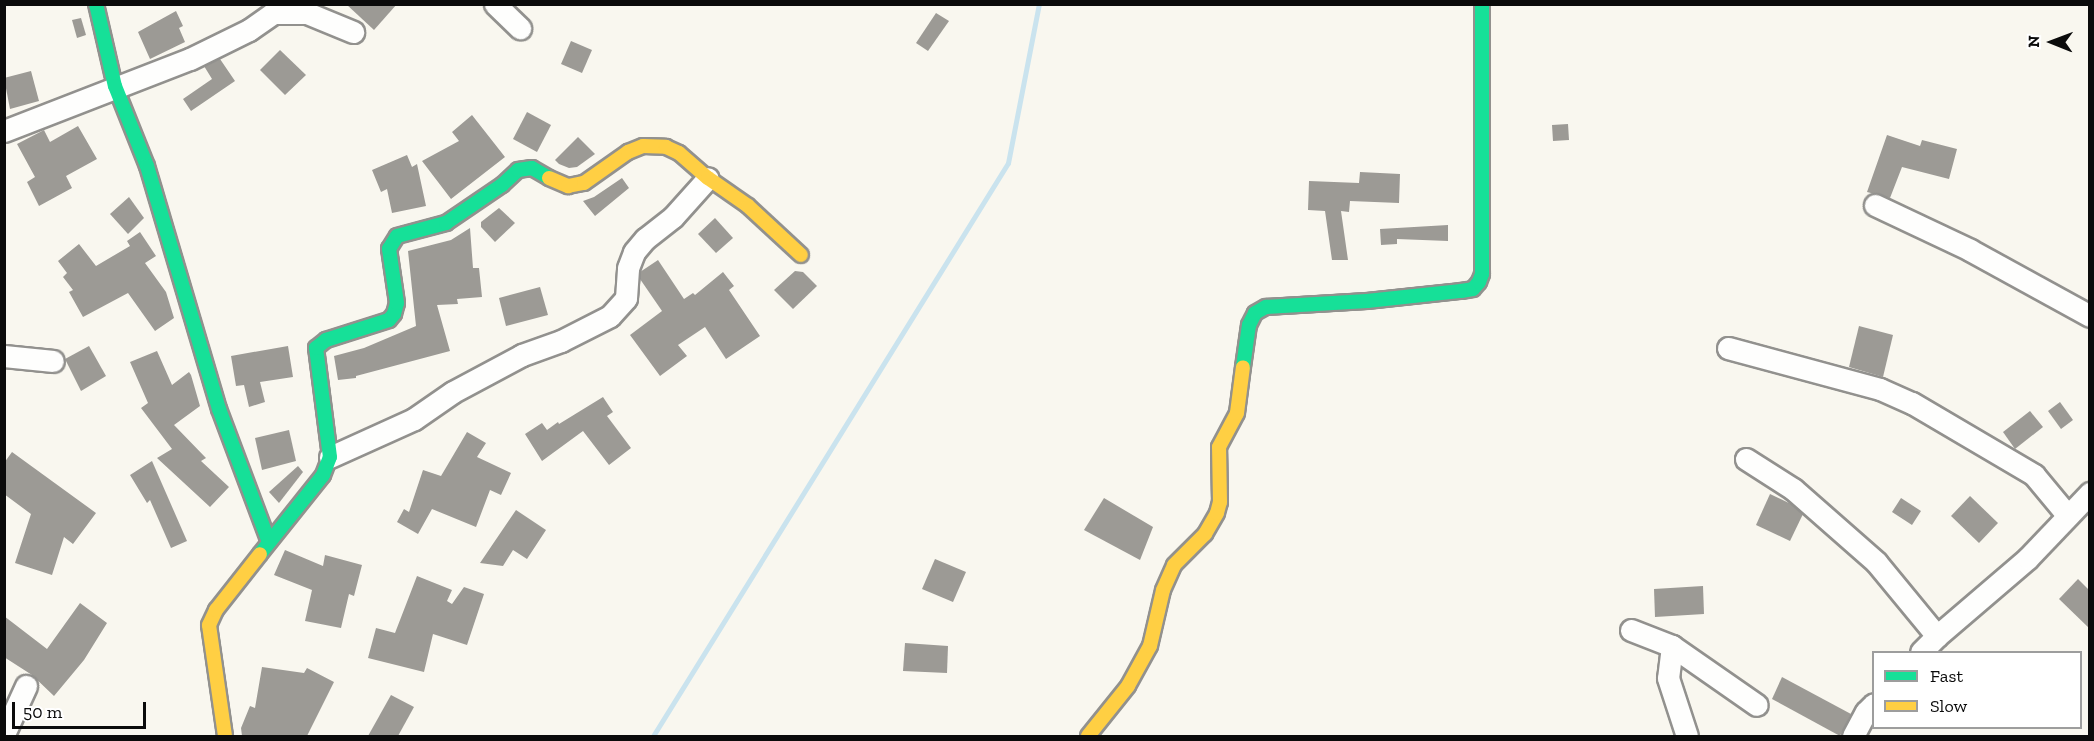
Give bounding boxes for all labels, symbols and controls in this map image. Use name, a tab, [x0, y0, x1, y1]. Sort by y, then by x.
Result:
north arrow	[2022, 12, 2082, 72]
text: N	[2024, 35, 2043, 48]
legend	[1872, 651, 2082, 729]
text: Fast	[1930, 665, 1963, 687]
scale bar	[15, 690, 148, 728]
text: Slow	[1930, 695, 1967, 717]
text: 50 m	[23, 701, 62, 723]

